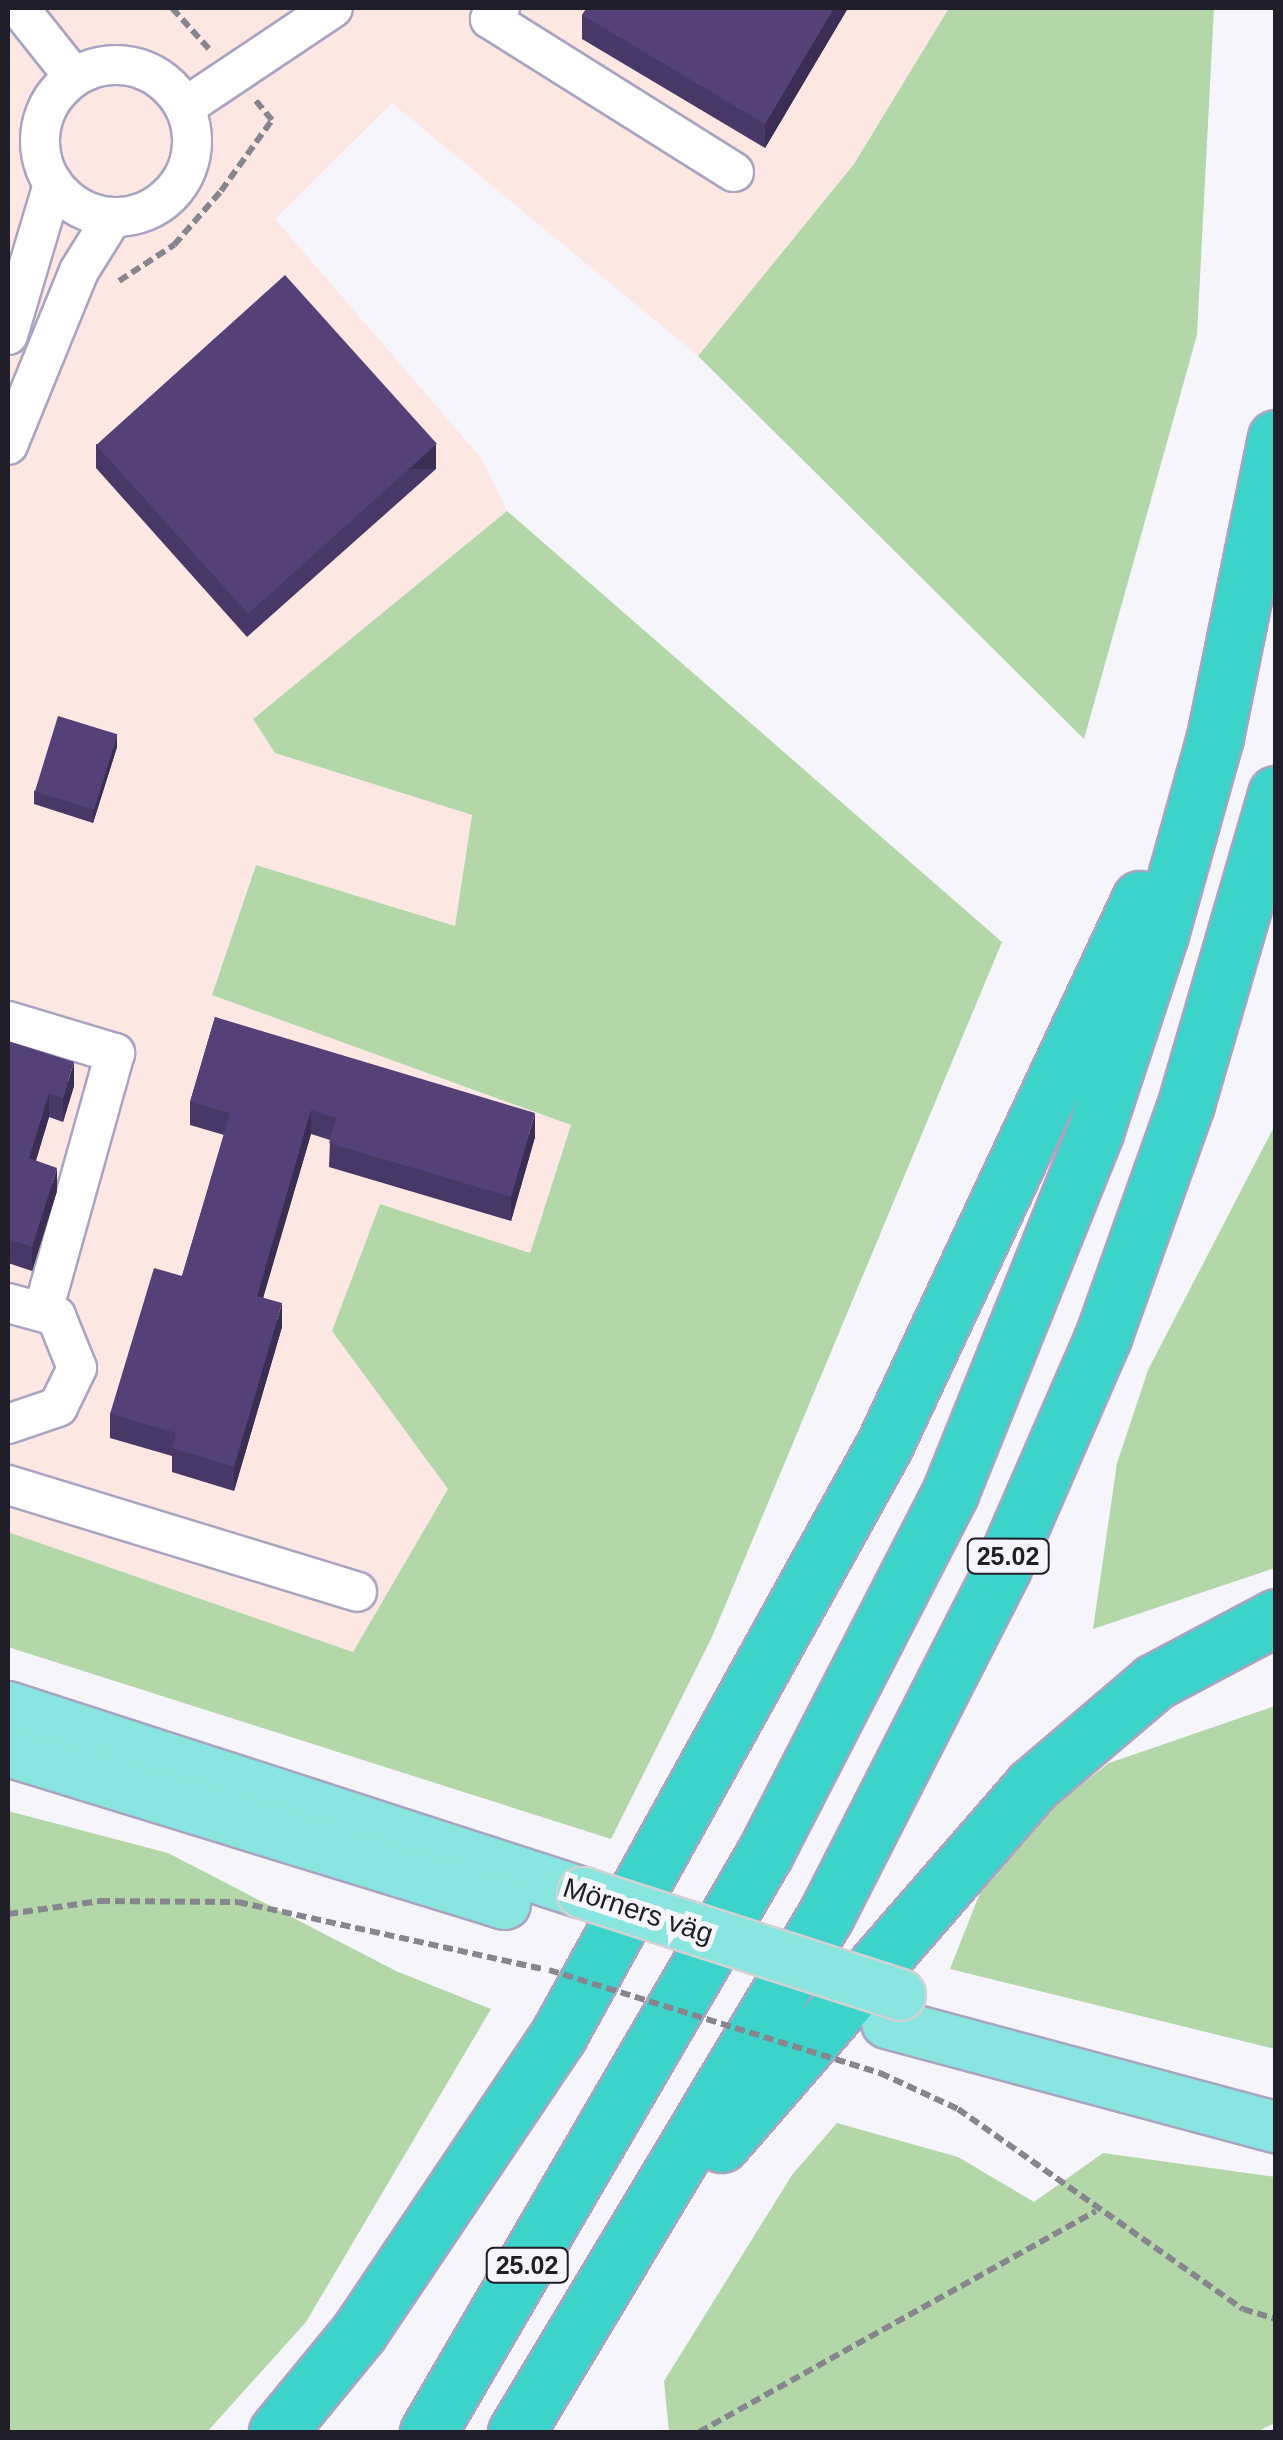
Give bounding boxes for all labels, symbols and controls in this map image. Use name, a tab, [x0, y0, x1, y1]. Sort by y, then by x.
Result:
road number: 25.02	[966, 1536, 1050, 1576]
street label: Mörners väg	[559, 1871, 717, 1951]
road number: 25.02	[484, 2245, 570, 2285]

